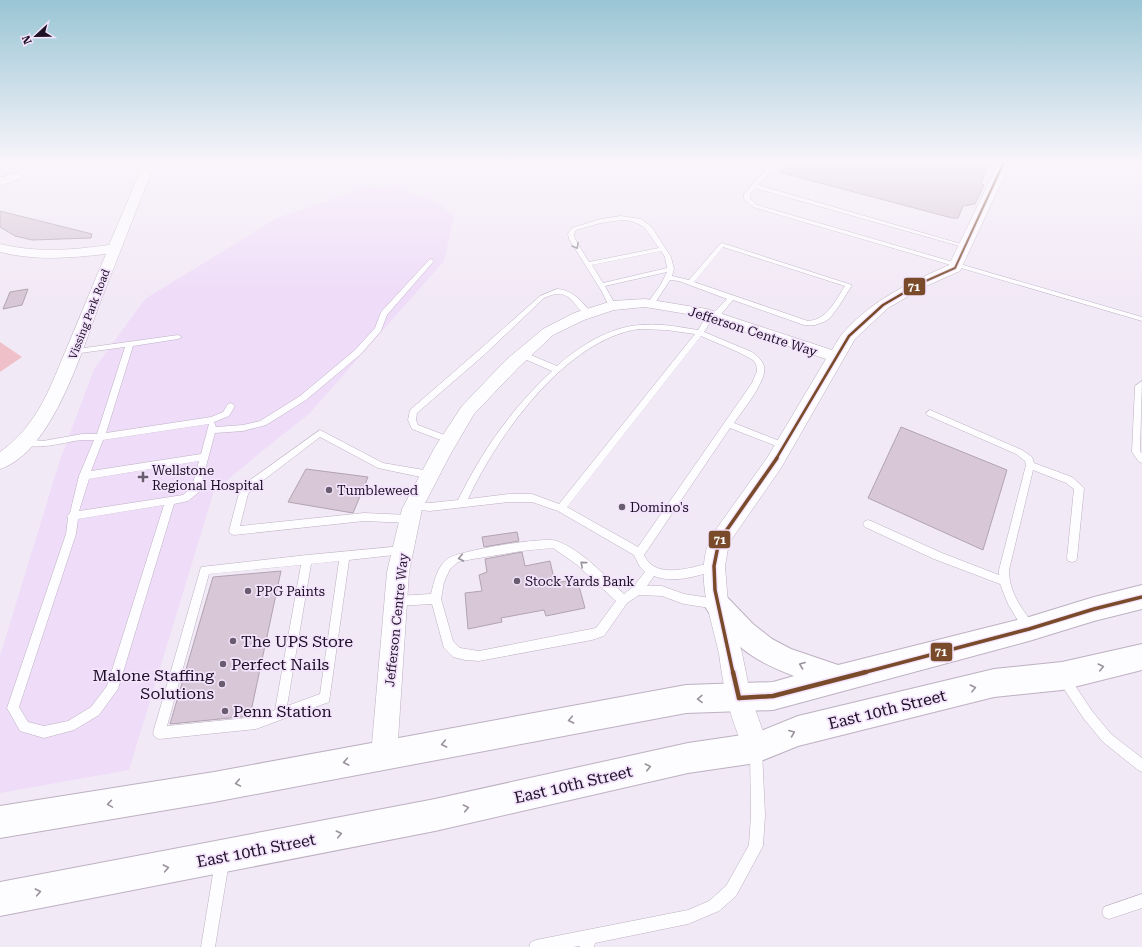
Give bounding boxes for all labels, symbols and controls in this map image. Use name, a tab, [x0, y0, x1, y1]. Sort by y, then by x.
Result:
north arrow	[16, 16, 56, 56]
text: N	[19, 33, 35, 46]
one-way arrow	[572, 242, 579, 249]
street label: Vissing Park Road	[66, 267, 113, 361]
line badge: 71	[903, 277, 926, 296]
text: 71	[908, 281, 920, 294]
street label: Jefferson Centre Way	[687, 304, 819, 359]
place label: Wellstone Regional Hospital	[152, 463, 263, 493]
marker: Wellstone Regional Hospital	[137, 471, 149, 483]
place label: Tumbleweed	[337, 483, 419, 498]
marker: Tumbleweed	[324, 485, 334, 495]
place label: Domino's	[630, 500, 689, 515]
marker: Domino's	[617, 502, 627, 512]
line badge: 71	[708, 530, 731, 549]
text: 71	[714, 534, 726, 547]
street label: Jefferson Centre Way	[382, 552, 411, 688]
one-way arrow	[458, 554, 464, 562]
one-way arrow	[581, 562, 588, 569]
place label: Stock Yards Bank	[525, 574, 635, 589]
marker: Stock Yards Bank	[512, 576, 522, 586]
place label: PPG Paints	[256, 584, 325, 599]
marker: PPG Paints	[243, 586, 253, 596]
place label: The UPS Store	[241, 632, 353, 651]
marker: The UPS Store	[228, 636, 238, 646]
line badge: 71	[930, 642, 953, 662]
text: 71	[935, 646, 947, 659]
place label: Perfect Nails	[231, 655, 330, 674]
marker: Perfect Nails	[218, 659, 228, 669]
one-way arrow	[798, 661, 805, 669]
one-way arrow	[1097, 663, 1104, 671]
place label: Malone Staffing Solutions	[92, 666, 215, 703]
marker: Malone Staffing Solutions	[217, 679, 227, 689]
one-way arrow	[970, 685, 976, 693]
street label: East 10th Street	[826, 686, 948, 733]
one-way arrow	[697, 695, 703, 703]
place label: Penn Station	[233, 702, 332, 721]
marker: Penn Station	[220, 706, 230, 716]
one-way arrow	[568, 715, 575, 724]
one-way arrow	[789, 730, 796, 738]
one-way arrow	[441, 739, 447, 748]
one-way arrow	[343, 758, 349, 766]
street label: East 10th Street	[512, 762, 634, 807]
one-way arrow	[645, 764, 651, 772]
one-way arrow	[235, 778, 241, 786]
one-way arrow	[107, 799, 113, 808]
one-way arrow	[463, 805, 470, 813]
street label: East 10th Street	[195, 830, 317, 871]
one-way arrow	[336, 831, 342, 839]
one-way arrow	[163, 864, 169, 872]
one-way arrow	[35, 888, 41, 897]

